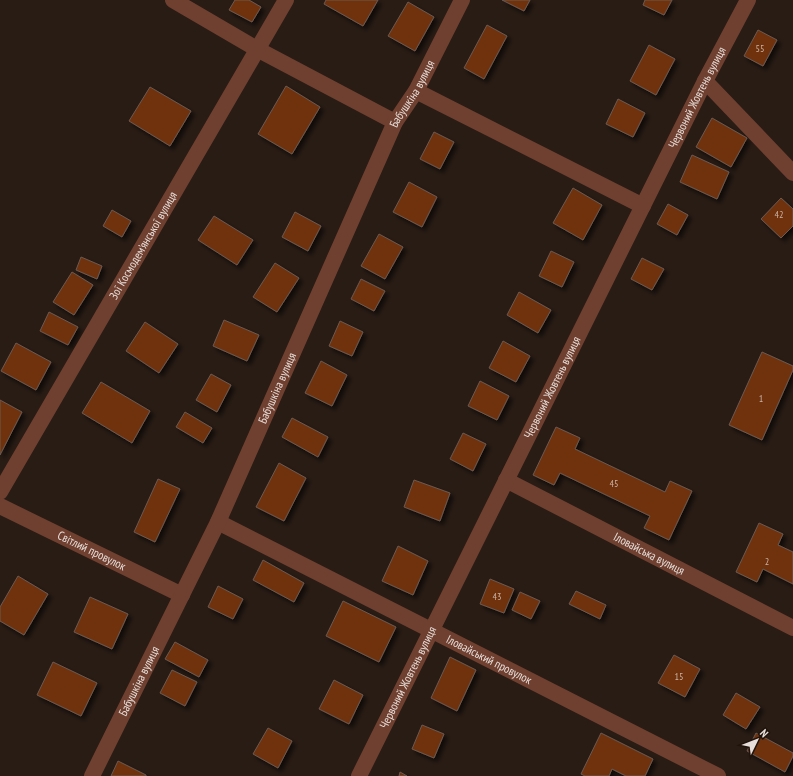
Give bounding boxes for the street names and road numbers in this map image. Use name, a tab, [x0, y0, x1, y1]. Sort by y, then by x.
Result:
street label: Червоний Жовтень вулиця	[665, 44, 729, 151]
street label: Бабушкіна вулиця	[386, 57, 438, 129]
street label: Зої Космодем’янської вулиця	[106, 188, 180, 302]
street label: Червоний Жовтень вулиця	[520, 333, 584, 441]
street label: Бабушкіна вулиця	[255, 350, 299, 426]
street label: Світлий провулок	[55, 527, 129, 574]
street label: Іловайська вулиця	[611, 529, 688, 578]
street label: Червоний Жовтень вулиця	[376, 624, 439, 731]
street label: Іловайський провулок	[444, 631, 535, 687]
street label: Бабушкіна вулиця	[115, 643, 162, 718]

